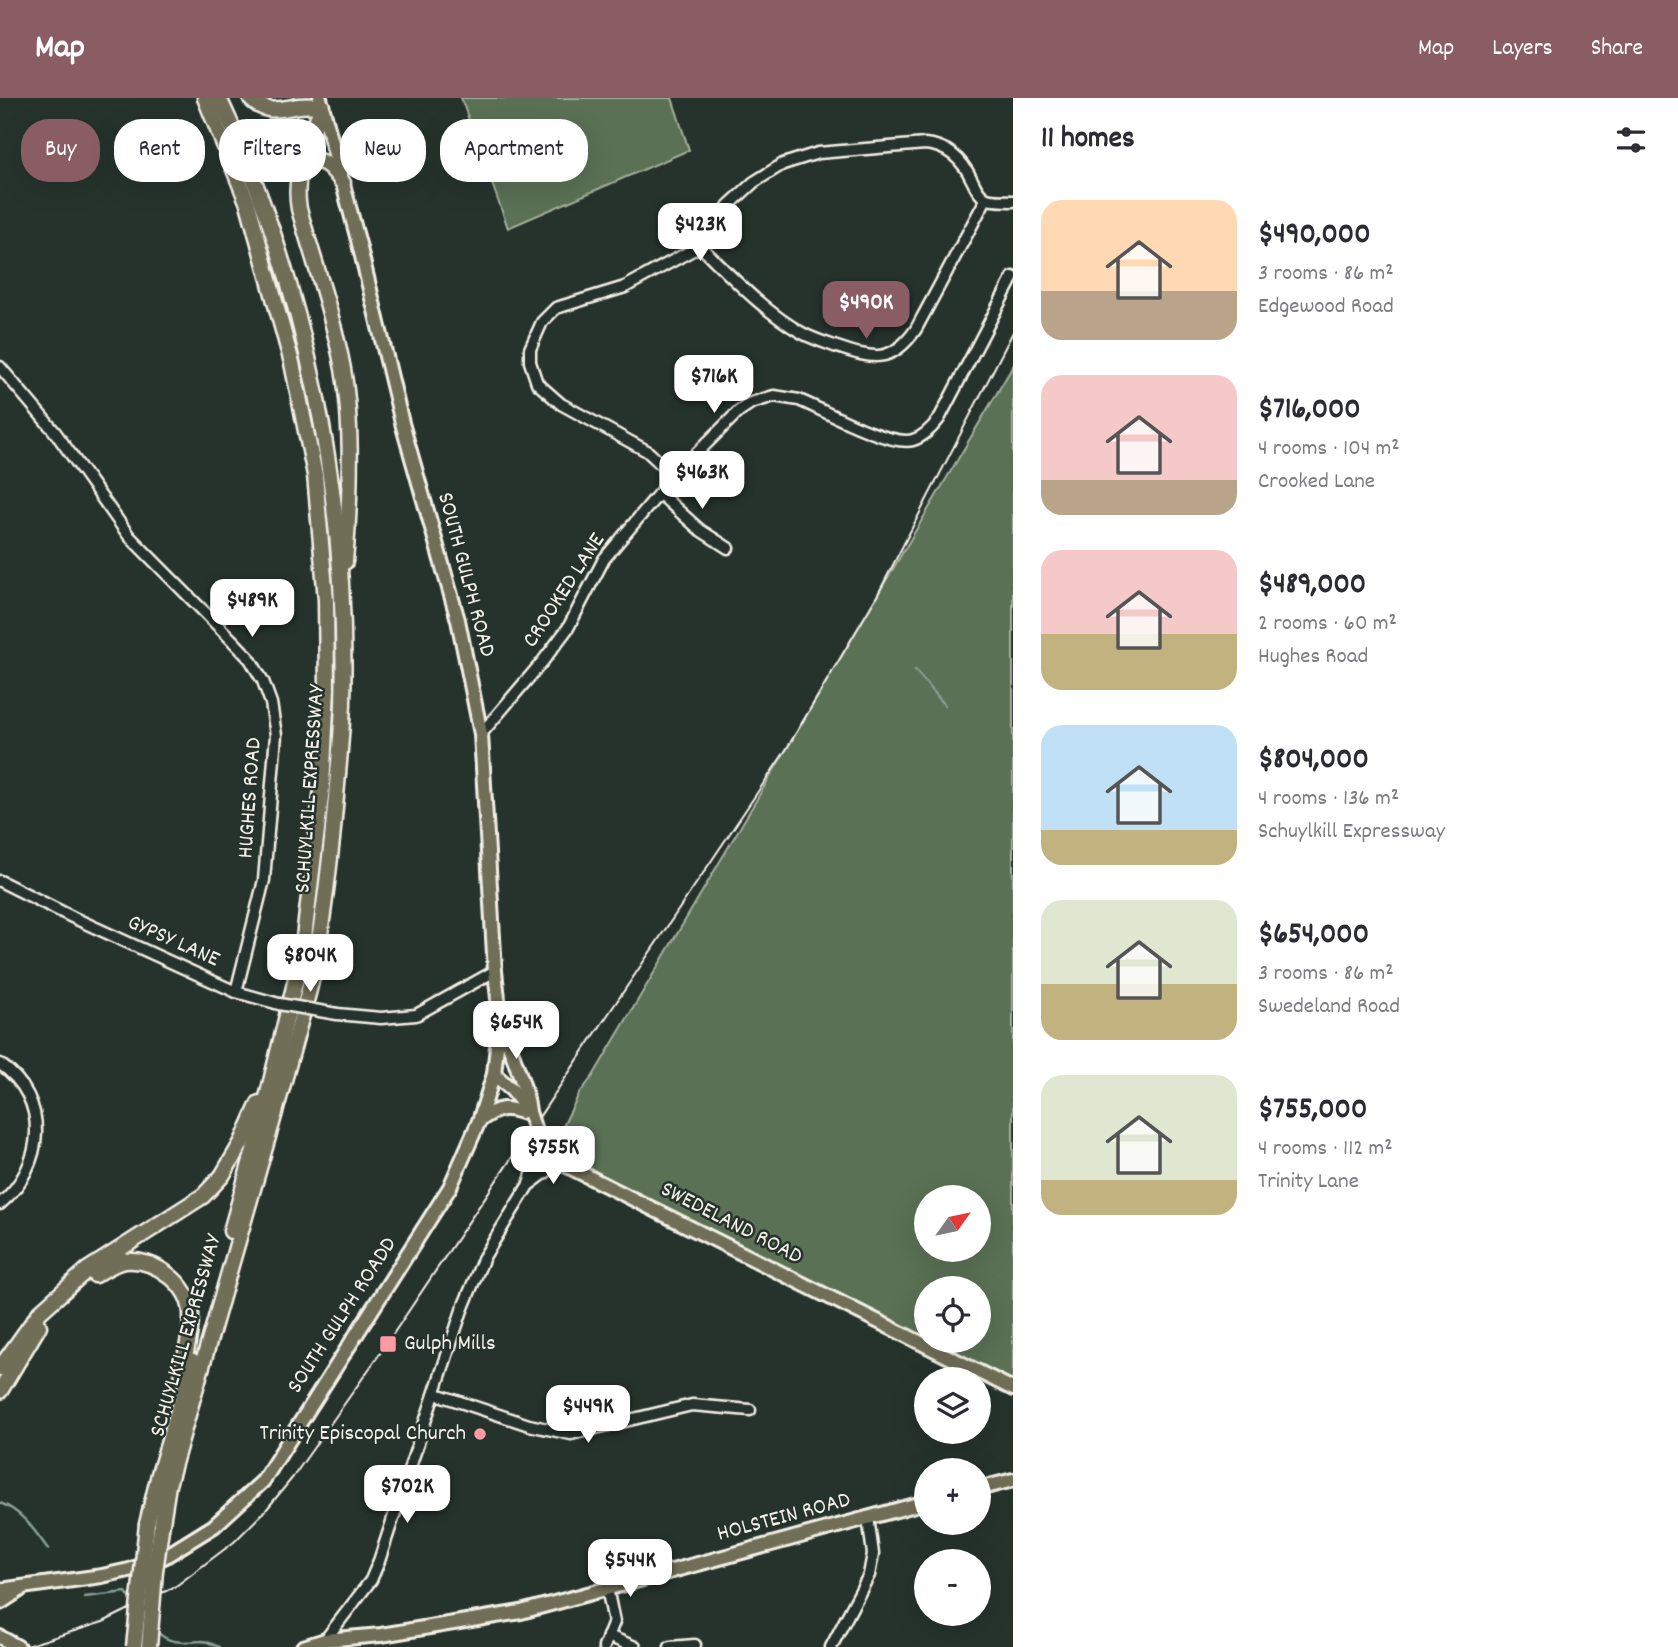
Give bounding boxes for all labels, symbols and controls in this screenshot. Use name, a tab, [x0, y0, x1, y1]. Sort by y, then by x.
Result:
text: Map	[35, 26, 85, 73]
text: Map	[1418, 32, 1454, 66]
text: Layers	[1492, 32, 1553, 66]
text: Share	[1591, 32, 1643, 66]
chip: Buy	[21, 119, 100, 182]
chip: Rent	[114, 119, 205, 182]
chip: Filters	[219, 119, 326, 182]
chip: New	[340, 119, 426, 182]
chip: Apartment	[440, 119, 588, 182]
text: 11 homes	[1041, 119, 1135, 162]
icon: filters	[1612, 121, 1650, 159]
pin: $423K	[651, 204, 749, 263]
text: $423K	[674, 209, 726, 242]
text: $490,000	[1258, 215, 1371, 258]
icon: home	[1097, 228, 1181, 312]
text: 3 rooms · 86 m²	[1258, 258, 1394, 291]
pin: $490K	[817, 282, 915, 341]
text: $490K	[839, 287, 893, 320]
text: Edgewood Road	[1258, 291, 1394, 324]
pin: $716K	[665, 356, 763, 415]
text: $716K	[690, 361, 738, 394]
text: $716,000	[1258, 390, 1361, 433]
icon: home	[1097, 403, 1181, 487]
text: 4 rooms · 104 m²	[1258, 433, 1400, 466]
pin: $463K	[653, 452, 751, 511]
text: $463K	[675, 457, 729, 490]
text: Crooked Lane	[1258, 466, 1375, 499]
street label: SOUTH GULPH ROAD	[427, 489, 503, 661]
street label: CROOKED LANE	[516, 527, 615, 655]
text: $489,000	[1258, 565, 1366, 608]
icon: home	[1097, 578, 1181, 662]
pin: $489K	[203, 580, 301, 639]
text: $489K	[226, 585, 278, 618]
text: 2 rooms · 60 m²	[1258, 608, 1397, 641]
text: Hughes Road	[1258, 641, 1368, 674]
street label: SCHUYLKILL EXPRESSWAY	[287, 683, 335, 894]
street label: HUGHES ROAD	[230, 736, 272, 859]
text: $804,000	[1258, 740, 1369, 783]
icon: home	[1097, 753, 1181, 837]
text: 4 rooms · 136 m²	[1258, 783, 1399, 816]
text: Schuylkill Expressway	[1258, 816, 1445, 849]
street label: GYPSY LANE	[121, 907, 225, 977]
text: $654,000	[1258, 915, 1369, 958]
icon: home	[1097, 928, 1181, 1012]
pin: $804K	[261, 934, 359, 994]
text: $804K	[283, 940, 337, 973]
text: 3 rooms · 86 m²	[1258, 958, 1394, 991]
text: Swedeland Road	[1258, 991, 1400, 1024]
pin: $654K	[467, 1002, 565, 1061]
text: $654K	[489, 1007, 543, 1040]
text: $755,000	[1258, 1090, 1367, 1133]
icon: home	[1097, 1103, 1181, 1187]
pin: $755K	[504, 1126, 602, 1186]
text: $755K	[527, 1132, 579, 1165]
text: 4 rooms · 112 m²	[1258, 1133, 1393, 1166]
text: Trinity Lane	[1258, 1166, 1359, 1199]
street label: SWEDELAND ROAD	[654, 1174, 808, 1274]
north arrow	[914, 1185, 990, 1262]
map controls	[914, 1185, 991, 1626]
street label: SCHUYLKILL EXPRESSWAY	[142, 1230, 232, 1441]
street label: SOUTH GULPH ROADD	[280, 1231, 406, 1401]
button: locate	[914, 1276, 991, 1353]
place label: Gulph Mills	[404, 1328, 496, 1361]
marker: Gulph Mills	[378, 1334, 398, 1354]
button: layers	[914, 1367, 991, 1444]
pin: $449K	[539, 1386, 637, 1445]
text: $449K	[562, 1391, 614, 1424]
place label: Trinity Episcopal Church	[259, 1418, 466, 1451]
marker: Trinity Episcopal Church	[472, 1426, 488, 1442]
button: +	[914, 1458, 991, 1535]
pin: $702K	[358, 1466, 456, 1525]
text: $702K	[380, 1471, 434, 1504]
street label: HOLSTEIN ROAD	[714, 1484, 854, 1552]
pin: $544K	[581, 1540, 679, 1599]
text: $544K	[604, 1545, 656, 1578]
button: −	[914, 1549, 991, 1626]

